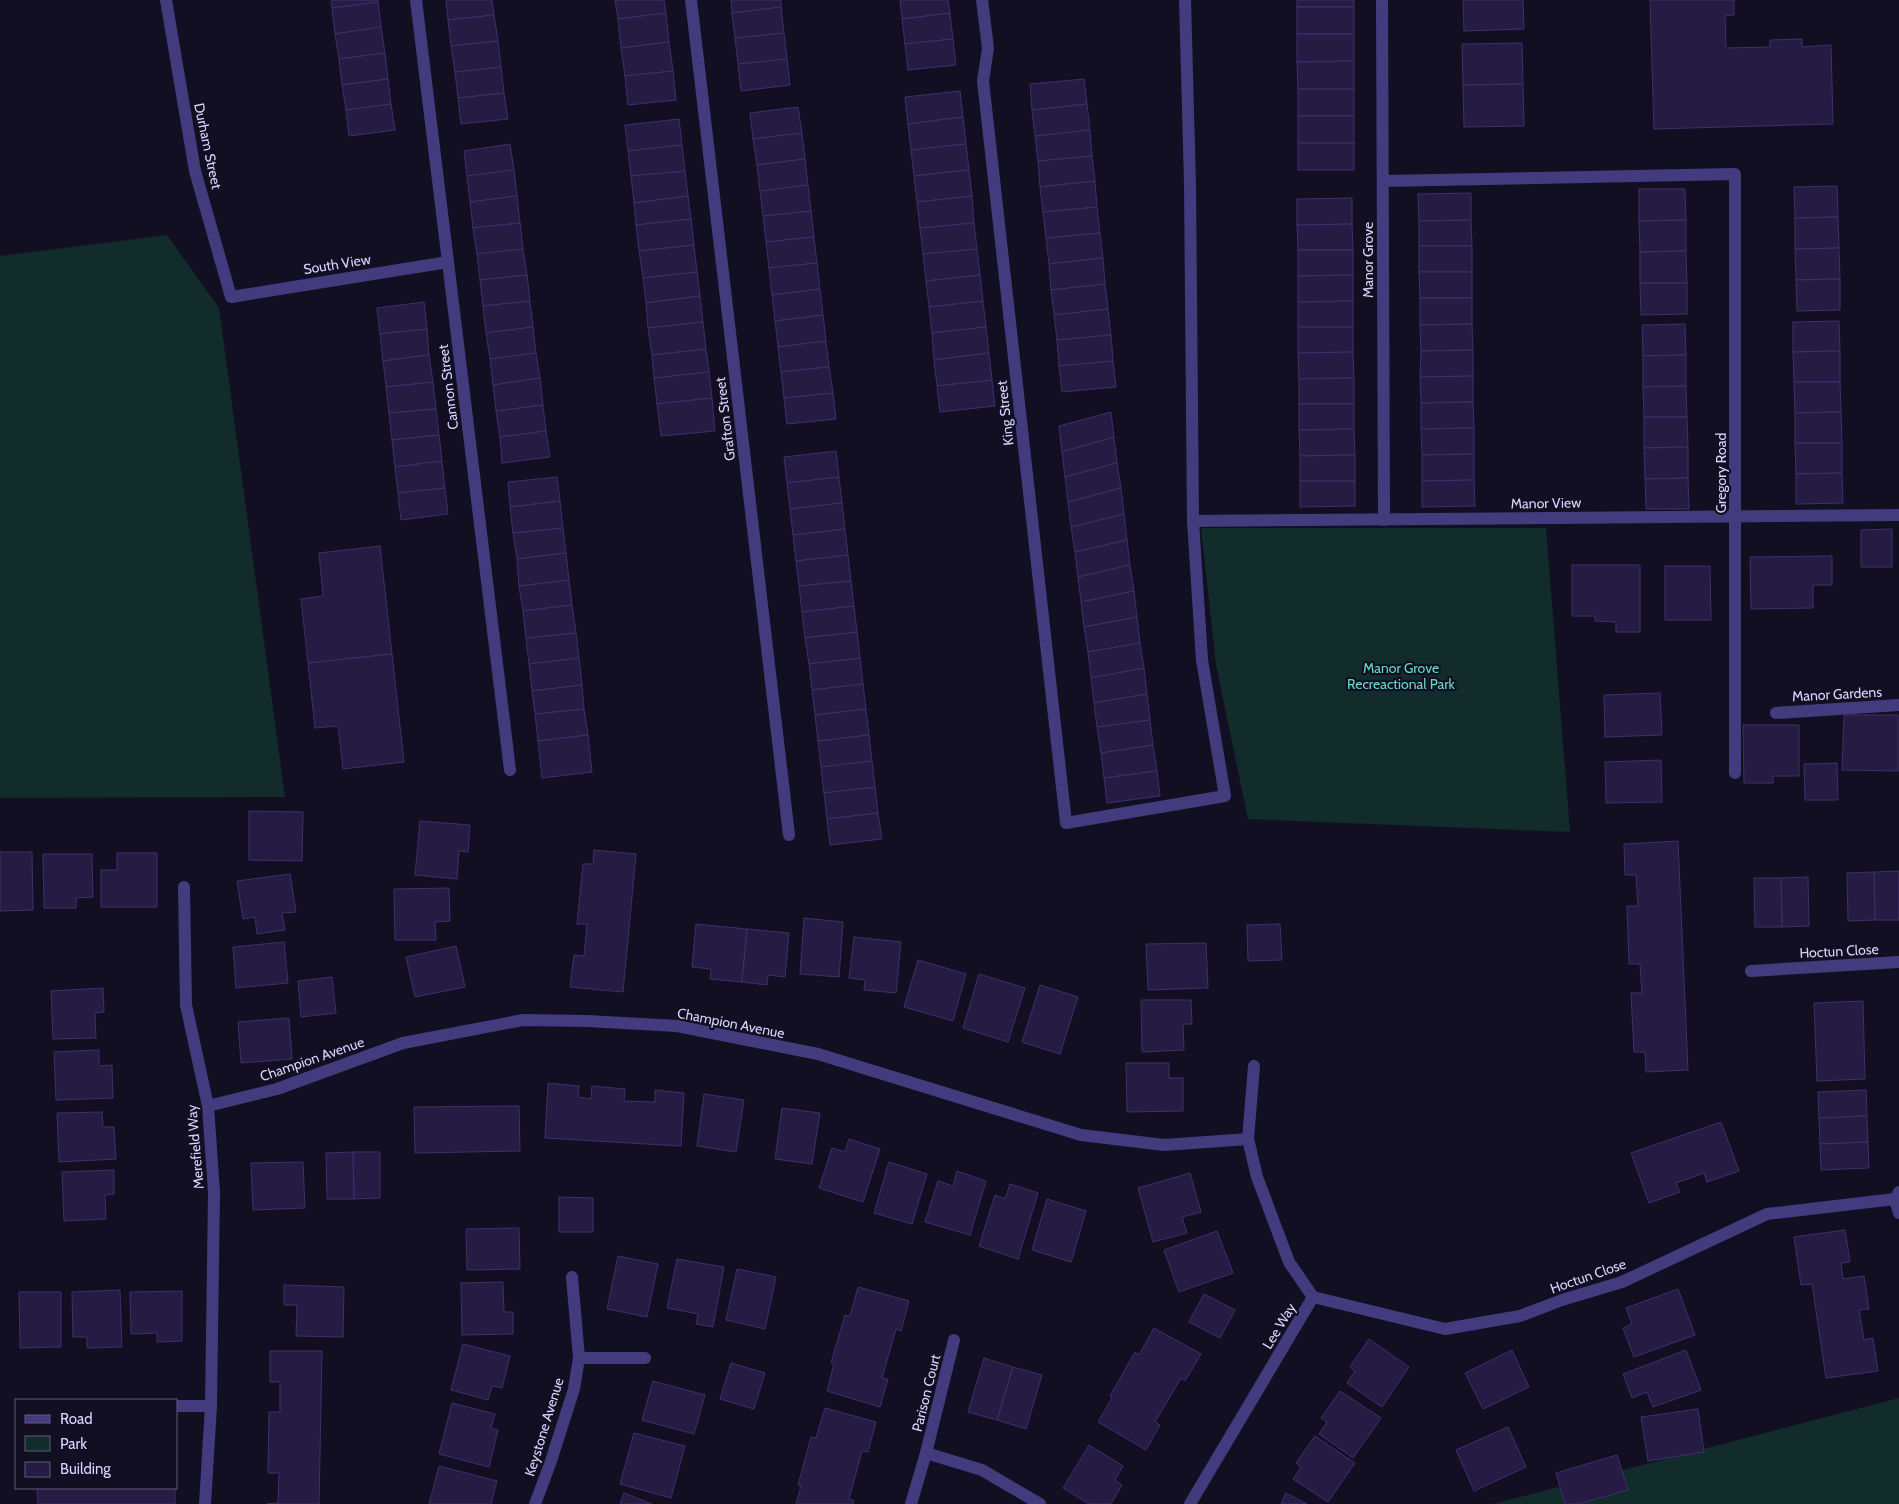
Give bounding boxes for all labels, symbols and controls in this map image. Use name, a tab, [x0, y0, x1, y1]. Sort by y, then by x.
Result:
street label: Durham Street	[190, 101, 226, 191]
street label: Manor Grove	[1359, 222, 1377, 298]
street label: South View	[302, 250, 372, 278]
street label: Cannon Street	[434, 343, 462, 431]
street label: Grafton Street	[711, 376, 739, 462]
street label: King Street	[993, 379, 1017, 446]
street label: Gregory Road	[1712, 433, 1730, 513]
street label: Manor View	[1511, 493, 1581, 513]
park label: Manor Grove Recreactional Park	[1347, 659, 1456, 693]
street label: Manor Gardens	[1792, 683, 1883, 705]
street label: Hoctun Close	[1799, 940, 1879, 962]
street label: Champion Avenue	[676, 1004, 786, 1042]
street label: Champion Avenue	[258, 1033, 366, 1085]
street label: Merefield Way	[182, 1104, 208, 1190]
street label: Hoctun Close	[1548, 1255, 1628, 1297]
street label: Lee Way	[1258, 1300, 1300, 1352]
street label: Parison Court	[908, 1352, 944, 1434]
street label: Keystone Avenue	[520, 1375, 568, 1479]
legend	[15, 1399, 178, 1489]
text: Road	[60, 1410, 93, 1428]
text: Park	[60, 1435, 87, 1453]
text: Building	[60, 1460, 111, 1478]

